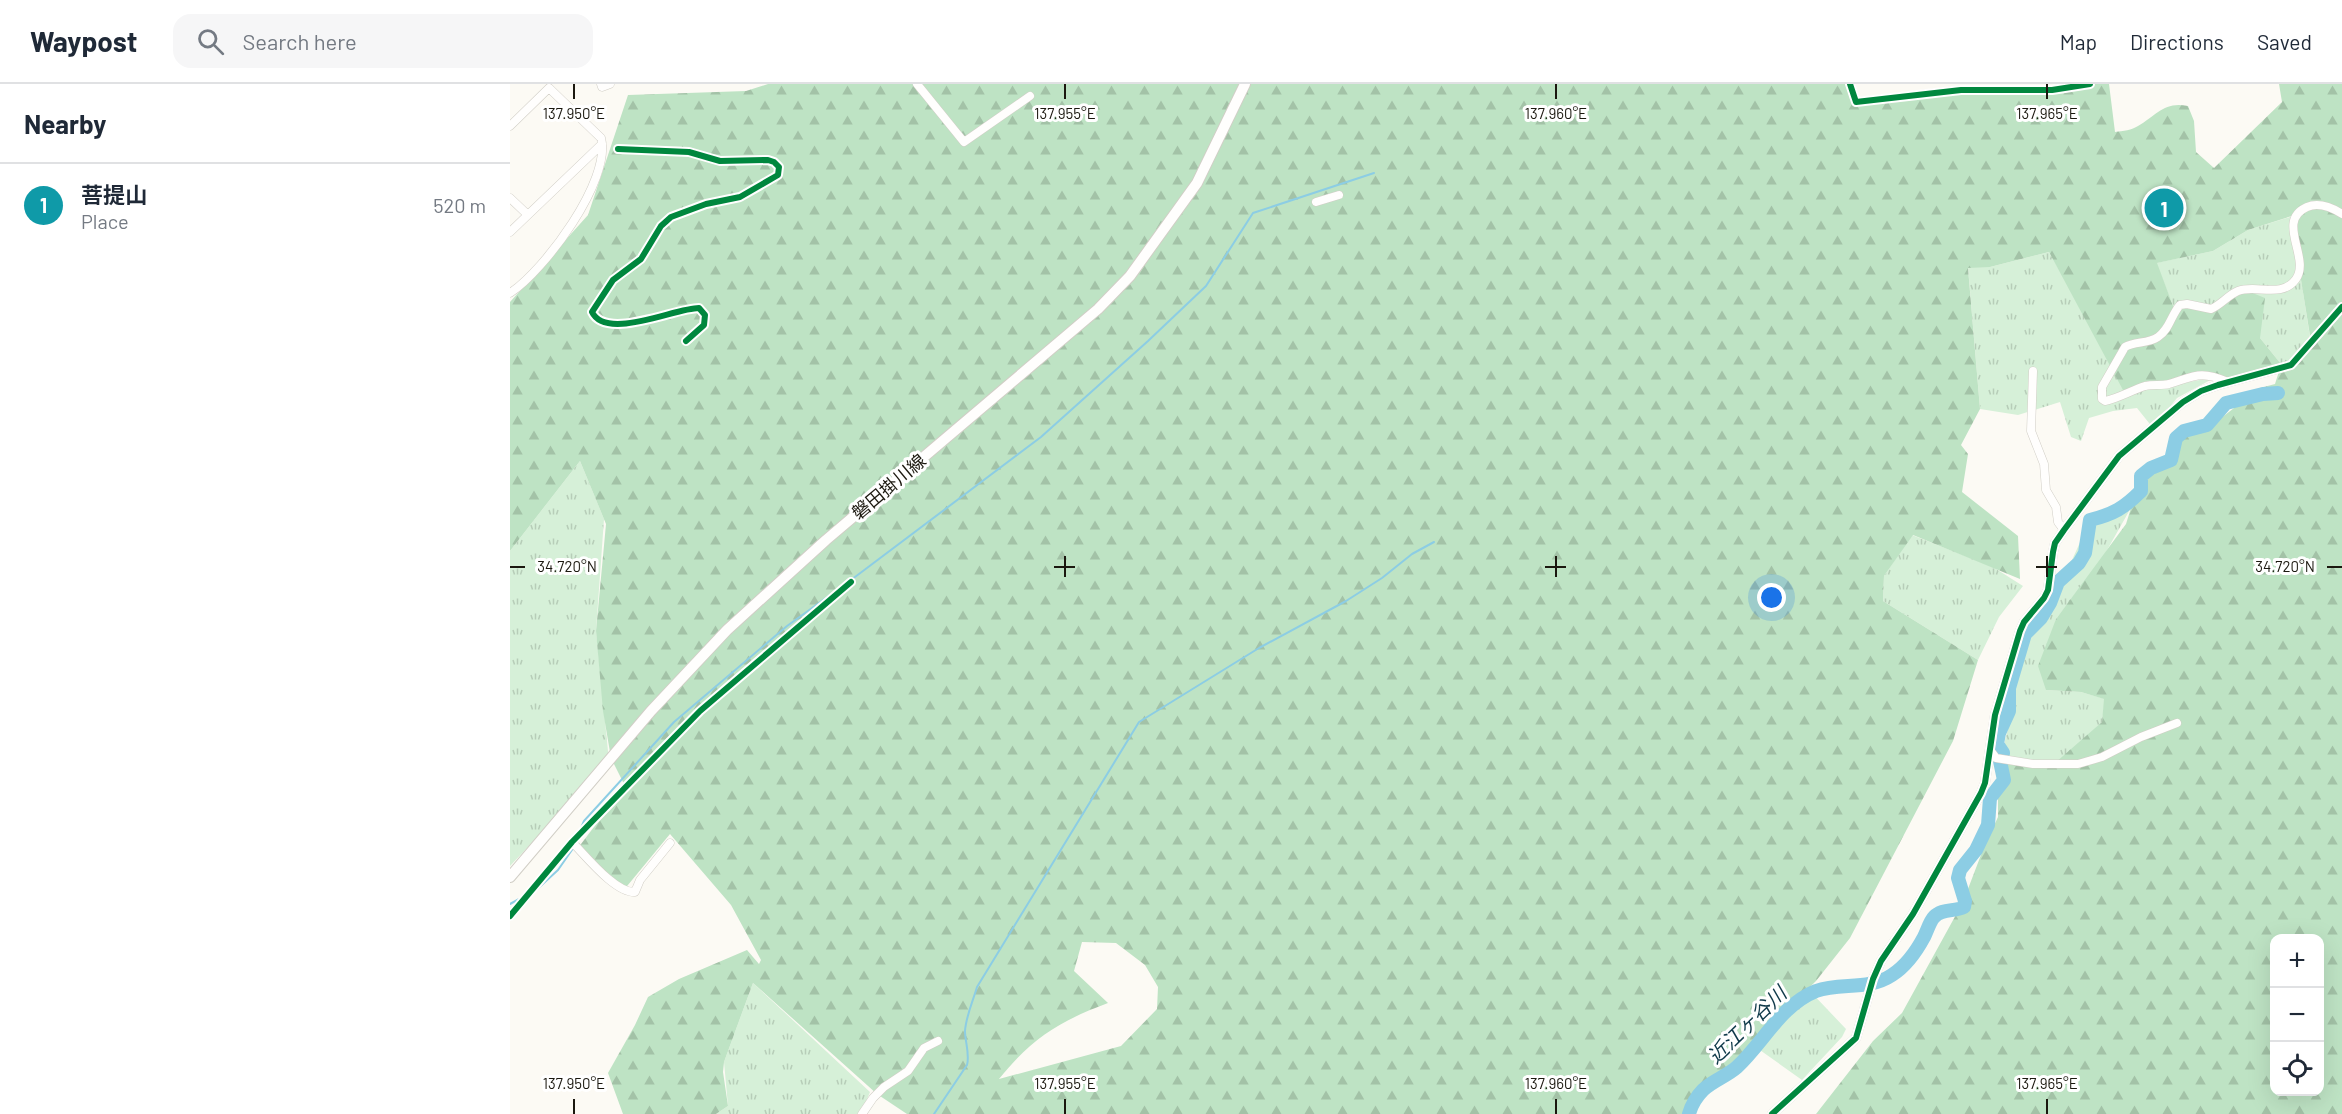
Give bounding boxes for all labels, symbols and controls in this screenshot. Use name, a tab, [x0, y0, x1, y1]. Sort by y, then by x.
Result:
search box	[173, 14, 593, 68]
text: Waypost	[30, 24, 137, 58]
icon: search	[194, 25, 227, 58]
text: Search here	[242, 28, 357, 54]
text: Map	[2060, 29, 2097, 54]
text: Directions	[2130, 29, 2224, 54]
text: Saved	[2257, 29, 2312, 54]
text: 137.950°E	[543, 104, 605, 122]
text: 137.955°E	[1034, 104, 1096, 122]
text: 137.960°E	[1525, 104, 1587, 122]
text: 137.965°E	[2016, 104, 2078, 122]
text: Nearby	[24, 108, 106, 139]
text: 菩提山	[81, 181, 147, 207]
pin: 1	[2144, 186, 2184, 230]
text: 1	[40, 193, 47, 217]
text: 520 m	[433, 193, 486, 217]
text: Place	[81, 209, 129, 233]
street label: 磐田掛川線	[847, 449, 930, 524]
text: 34.720°N	[537, 557, 597, 575]
text: 34.720°N	[2255, 557, 2315, 575]
your location	[1757, 583, 1786, 612]
map controls	[2270, 934, 2324, 1096]
button: +	[2270, 934, 2324, 988]
water label: 近江ヶ谷川	[1702, 980, 1792, 1068]
button: −	[2270, 988, 2324, 1042]
button: locate	[2270, 1042, 2324, 1096]
text: 137.950°E	[543, 1074, 605, 1092]
text: 137.955°E	[1034, 1074, 1096, 1092]
text: 137.960°E	[1525, 1074, 1587, 1092]
text: 137.965°E	[2016, 1074, 2078, 1092]

